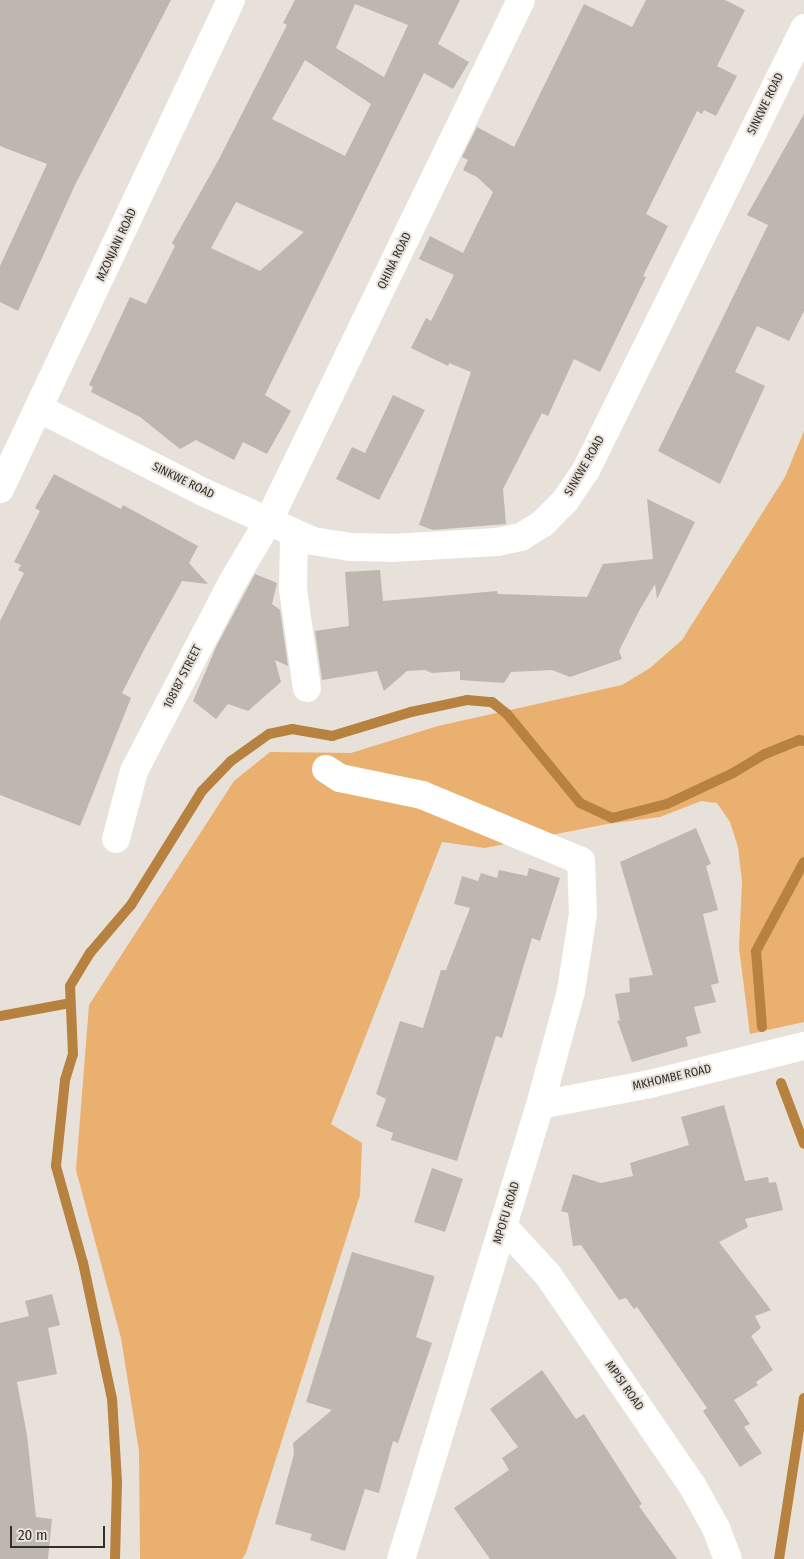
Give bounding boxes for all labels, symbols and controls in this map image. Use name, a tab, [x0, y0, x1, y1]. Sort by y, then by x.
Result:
street label: SINKWE ROAD	[745, 71, 787, 137]
street label: MZONJANI ROAD	[94, 206, 140, 284]
street label: QHINA ROAD	[375, 230, 415, 292]
street label: SINKWE ROAD	[562, 433, 608, 499]
street label: SINKWE ROAD	[150, 460, 216, 502]
street label: 108187 STREET	[161, 643, 205, 711]
street label: MKHOMBE ROAD	[631, 1062, 713, 1094]
street label: MPOFU ROAD	[491, 1180, 523, 1246]
street label: MPISI ROAD	[602, 1359, 646, 1413]
scale bar	[12, 1516, 108, 1548]
text: 20 m	[18, 1526, 48, 1544]

